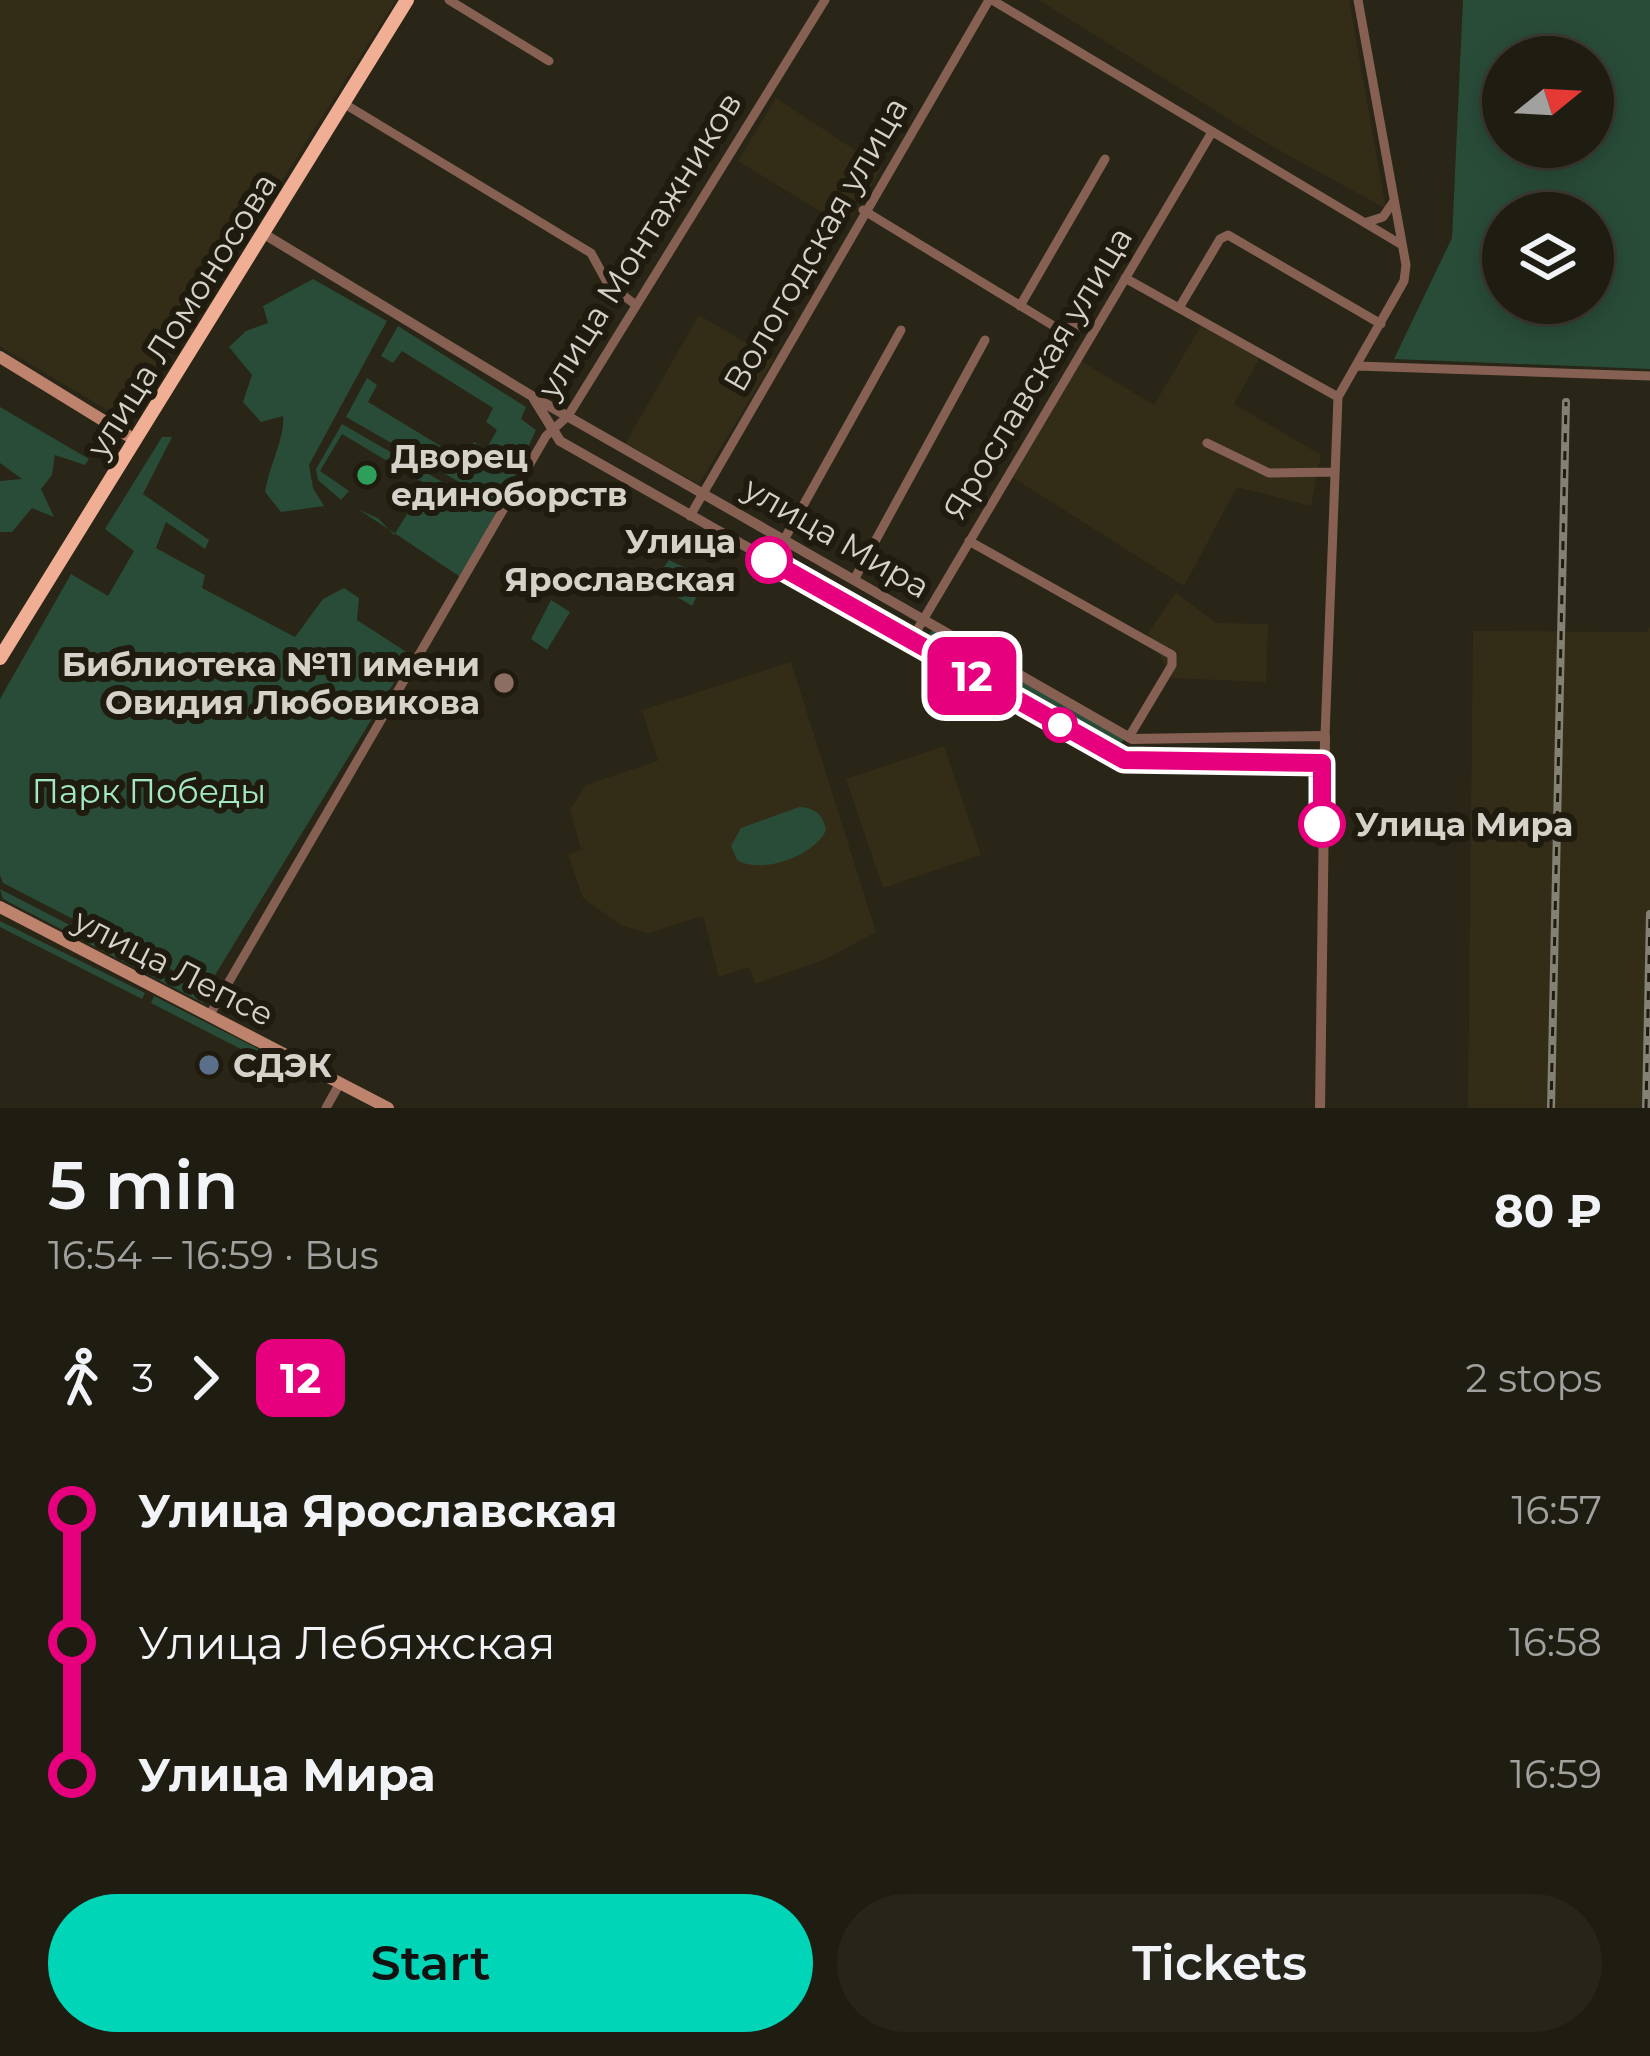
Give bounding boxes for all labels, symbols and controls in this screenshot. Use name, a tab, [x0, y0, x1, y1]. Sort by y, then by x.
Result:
north arrow	[1482, 36, 1614, 168]
map controls	[1482, 36, 1614, 324]
street label: улица Монтажников	[528, 85, 750, 406]
street label: Вологодская улица	[714, 90, 916, 398]
street label: улица Ломоносова	[77, 166, 285, 465]
button: layers	[1482, 192, 1614, 324]
street label: Ярославская улица	[934, 219, 1140, 527]
place label: Дворец единоборств	[391, 436, 627, 514]
marker: Дворец единоборств	[354, 462, 380, 488]
street label: улица Мира	[736, 467, 937, 606]
place label: Улица Ярославская	[505, 521, 736, 599]
marker: Улица Ярославская	[747, 538, 791, 582]
line badge: 12	[918, 637, 1026, 715]
place label: Библиотека №11 имени Овидия Любовикова	[62, 644, 480, 722]
text: 12	[951, 650, 993, 702]
marker: Библиотека №11 имени Овидия Любовикова	[491, 670, 517, 696]
unlabelled marker	[1044, 709, 1076, 741]
park label: Парк Победы	[32, 771, 266, 811]
marker: Улица Мира	[1300, 802, 1344, 846]
place label: Улица Мира	[1355, 804, 1573, 844]
street label: улица Лепсе	[67, 899, 281, 1035]
place label: СДЭК	[233, 1045, 332, 1085]
marker: СДЭК	[196, 1052, 222, 1078]
text: 5 min	[48, 1145, 239, 1226]
text: 80 ₽	[1494, 1183, 1602, 1238]
text: 16:54 – 16:59 · Bus	[48, 1231, 379, 1279]
icon: walk	[48, 1345, 114, 1411]
icon: forward	[172, 1345, 238, 1411]
text: 12	[280, 1352, 321, 1404]
text: 3	[132, 1354, 154, 1402]
text: 2 stops	[1466, 1354, 1602, 1402]
text: Улица Ярославская	[138, 1483, 618, 1538]
text: 16:57	[1511, 1486, 1602, 1534]
text: Улица Лебяжская	[138, 1615, 555, 1670]
text: 16:58	[1509, 1618, 1602, 1666]
text: Улица Мира	[138, 1747, 435, 1802]
text: 16:59	[1510, 1750, 1602, 1798]
button: Start	[48, 1894, 813, 2032]
button: Tickets	[837, 1894, 1602, 2032]

